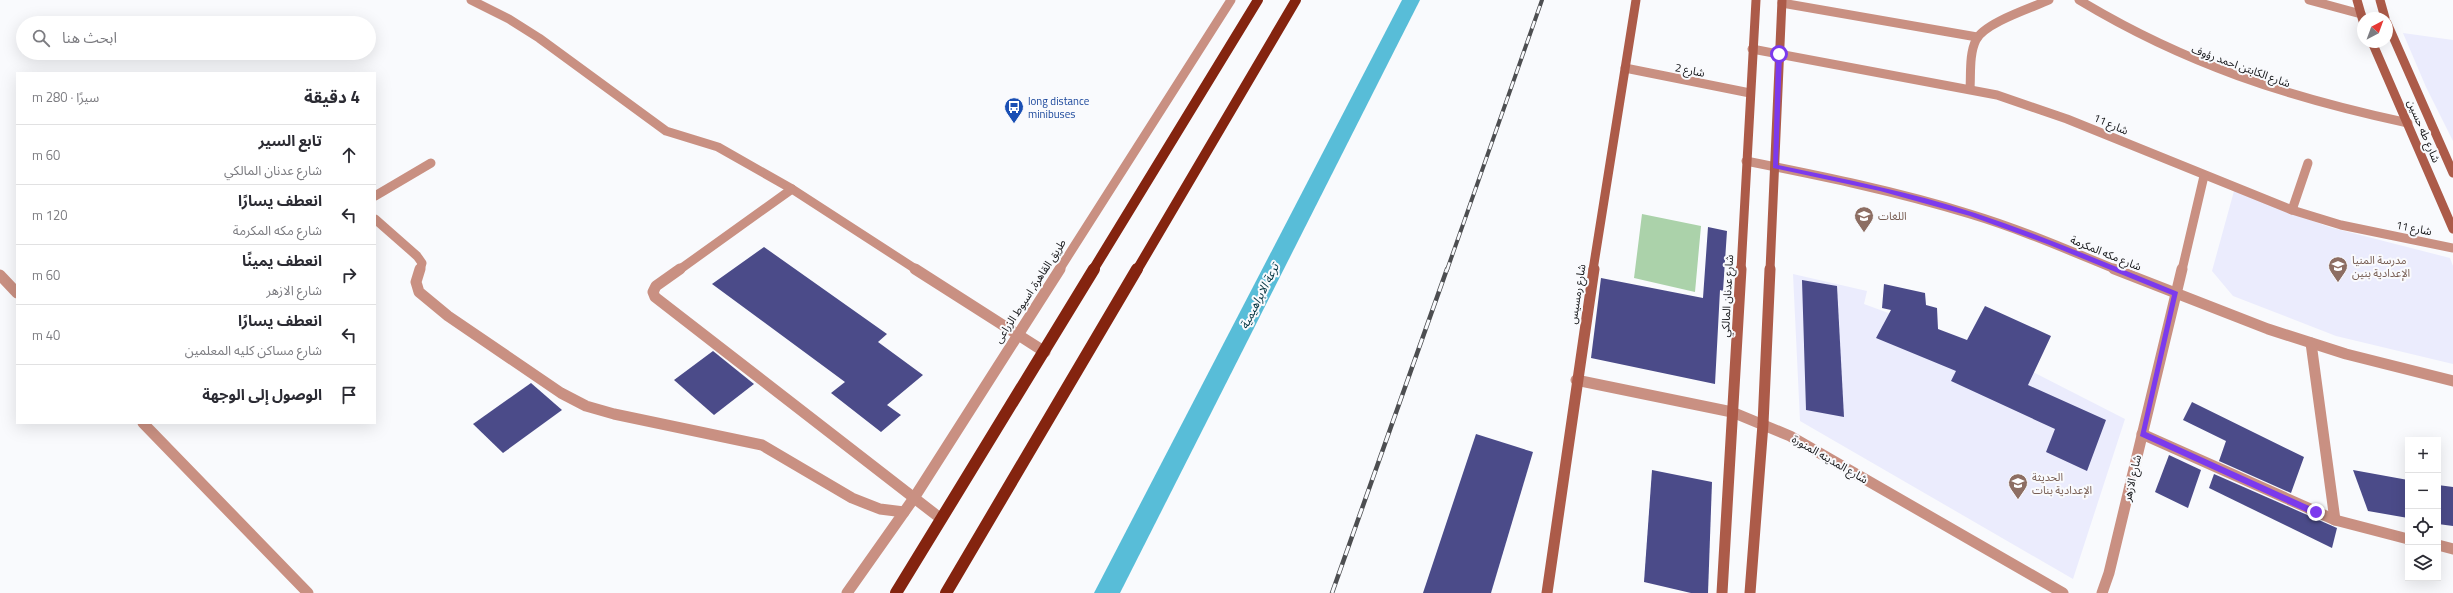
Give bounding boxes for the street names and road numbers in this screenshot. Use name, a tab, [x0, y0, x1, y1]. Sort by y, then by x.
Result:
street label: شارع الكابتن احمد رؤوف	[2189, 41, 2293, 91]
street label: شارع 2	[1674, 59, 1707, 81]
street label: شارع طه حسين	[2404, 97, 2445, 165]
street label: شارع 11	[2091, 110, 2131, 139]
street label: شارع 11	[2395, 217, 2434, 239]
street label: شارع مكه المكرمة	[2068, 231, 2144, 275]
street label: طريق القاهرة, اسيوط الزراعى	[990, 236, 1070, 346]
street label: شارع عدنان المالكي	[1717, 254, 1739, 338]
street label: شارع رمسيس	[1564, 262, 1590, 325]
street label: شارع المدينه المنورة	[1789, 431, 1871, 487]
street label: شارع الازهر	[2119, 453, 2145, 504]

